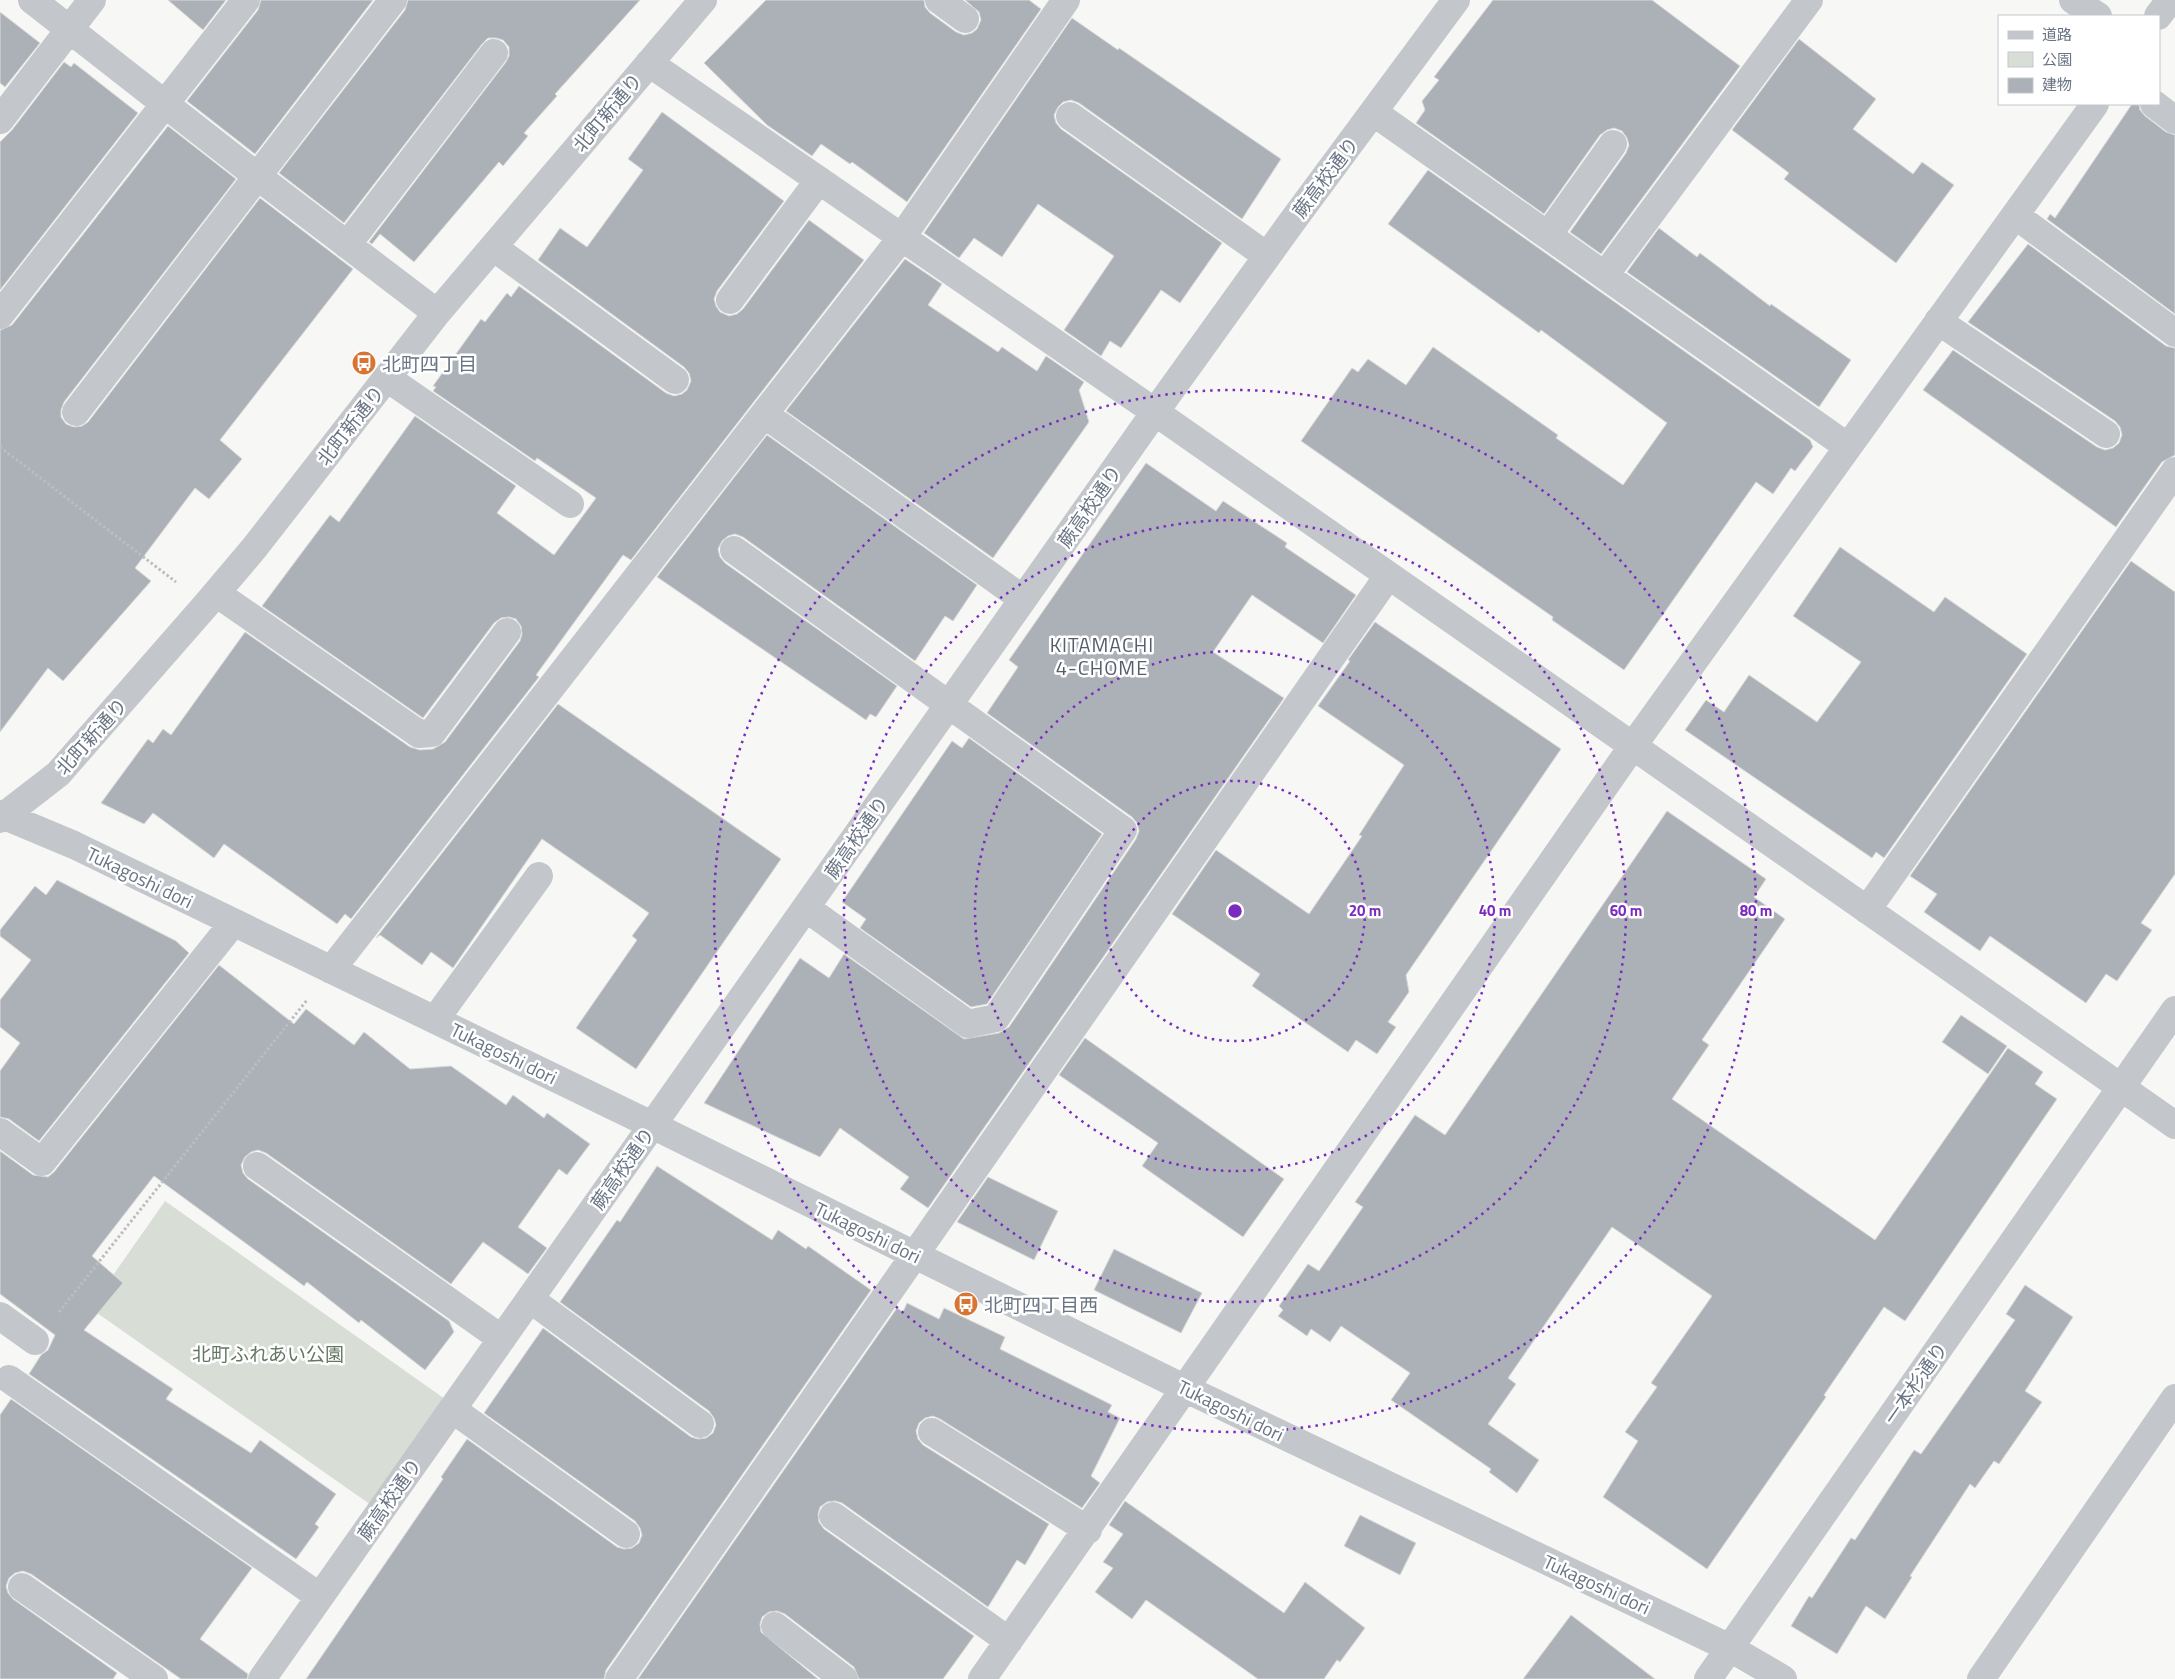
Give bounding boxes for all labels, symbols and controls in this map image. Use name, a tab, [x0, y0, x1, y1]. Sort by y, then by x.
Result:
legend	[1998, 15, 2160, 105]
text: 道路	[2042, 23, 2072, 46]
text: 公園	[2042, 48, 2072, 71]
street label: 北町新通り	[565, 66, 649, 158]
text: 建物	[2042, 73, 2072, 96]
street label: 蕨高校通り	[1285, 130, 1365, 224]
place label: 北町四丁目	[382, 349, 477, 378]
bus stop icon: 北町四丁目	[351, 350, 377, 376]
street label: 北町新通り	[309, 379, 391, 471]
street label: 蕨高校通り	[1050, 459, 1128, 553]
district label: KITAMACHI 4-CHOME	[1050, 629, 1154, 683]
street label: 北町新通り	[48, 691, 134, 781]
street label: 蕨高校通り	[817, 790, 895, 884]
street label: Tukagoshi dori	[82, 839, 198, 915]
text: 20 m	[1349, 899, 1381, 922]
text: 40 m	[1479, 899, 1511, 922]
text: 60 m	[1610, 899, 1642, 922]
text: 80 m	[1740, 899, 1772, 922]
centre of rings	[1226, 902, 1244, 920]
street label: Tukagoshi dori	[446, 1015, 562, 1091]
street label: 蕨高校通り	[583, 1121, 661, 1215]
street label: Tukagoshi dori	[810, 1194, 926, 1270]
place label: 北町四丁目西	[984, 1290, 1098, 1319]
bus stop icon: 北町四丁目西	[953, 1291, 979, 1317]
street label: 一本杉通り	[1876, 1336, 1954, 1430]
park label: 北町ふれあい公園	[192, 1339, 344, 1368]
street label: Tukagoshi dori	[1173, 1372, 1289, 1448]
street label: 蕨高校通り	[350, 1452, 428, 1546]
street label: Tukagoshi dori	[1539, 1547, 1655, 1621]

